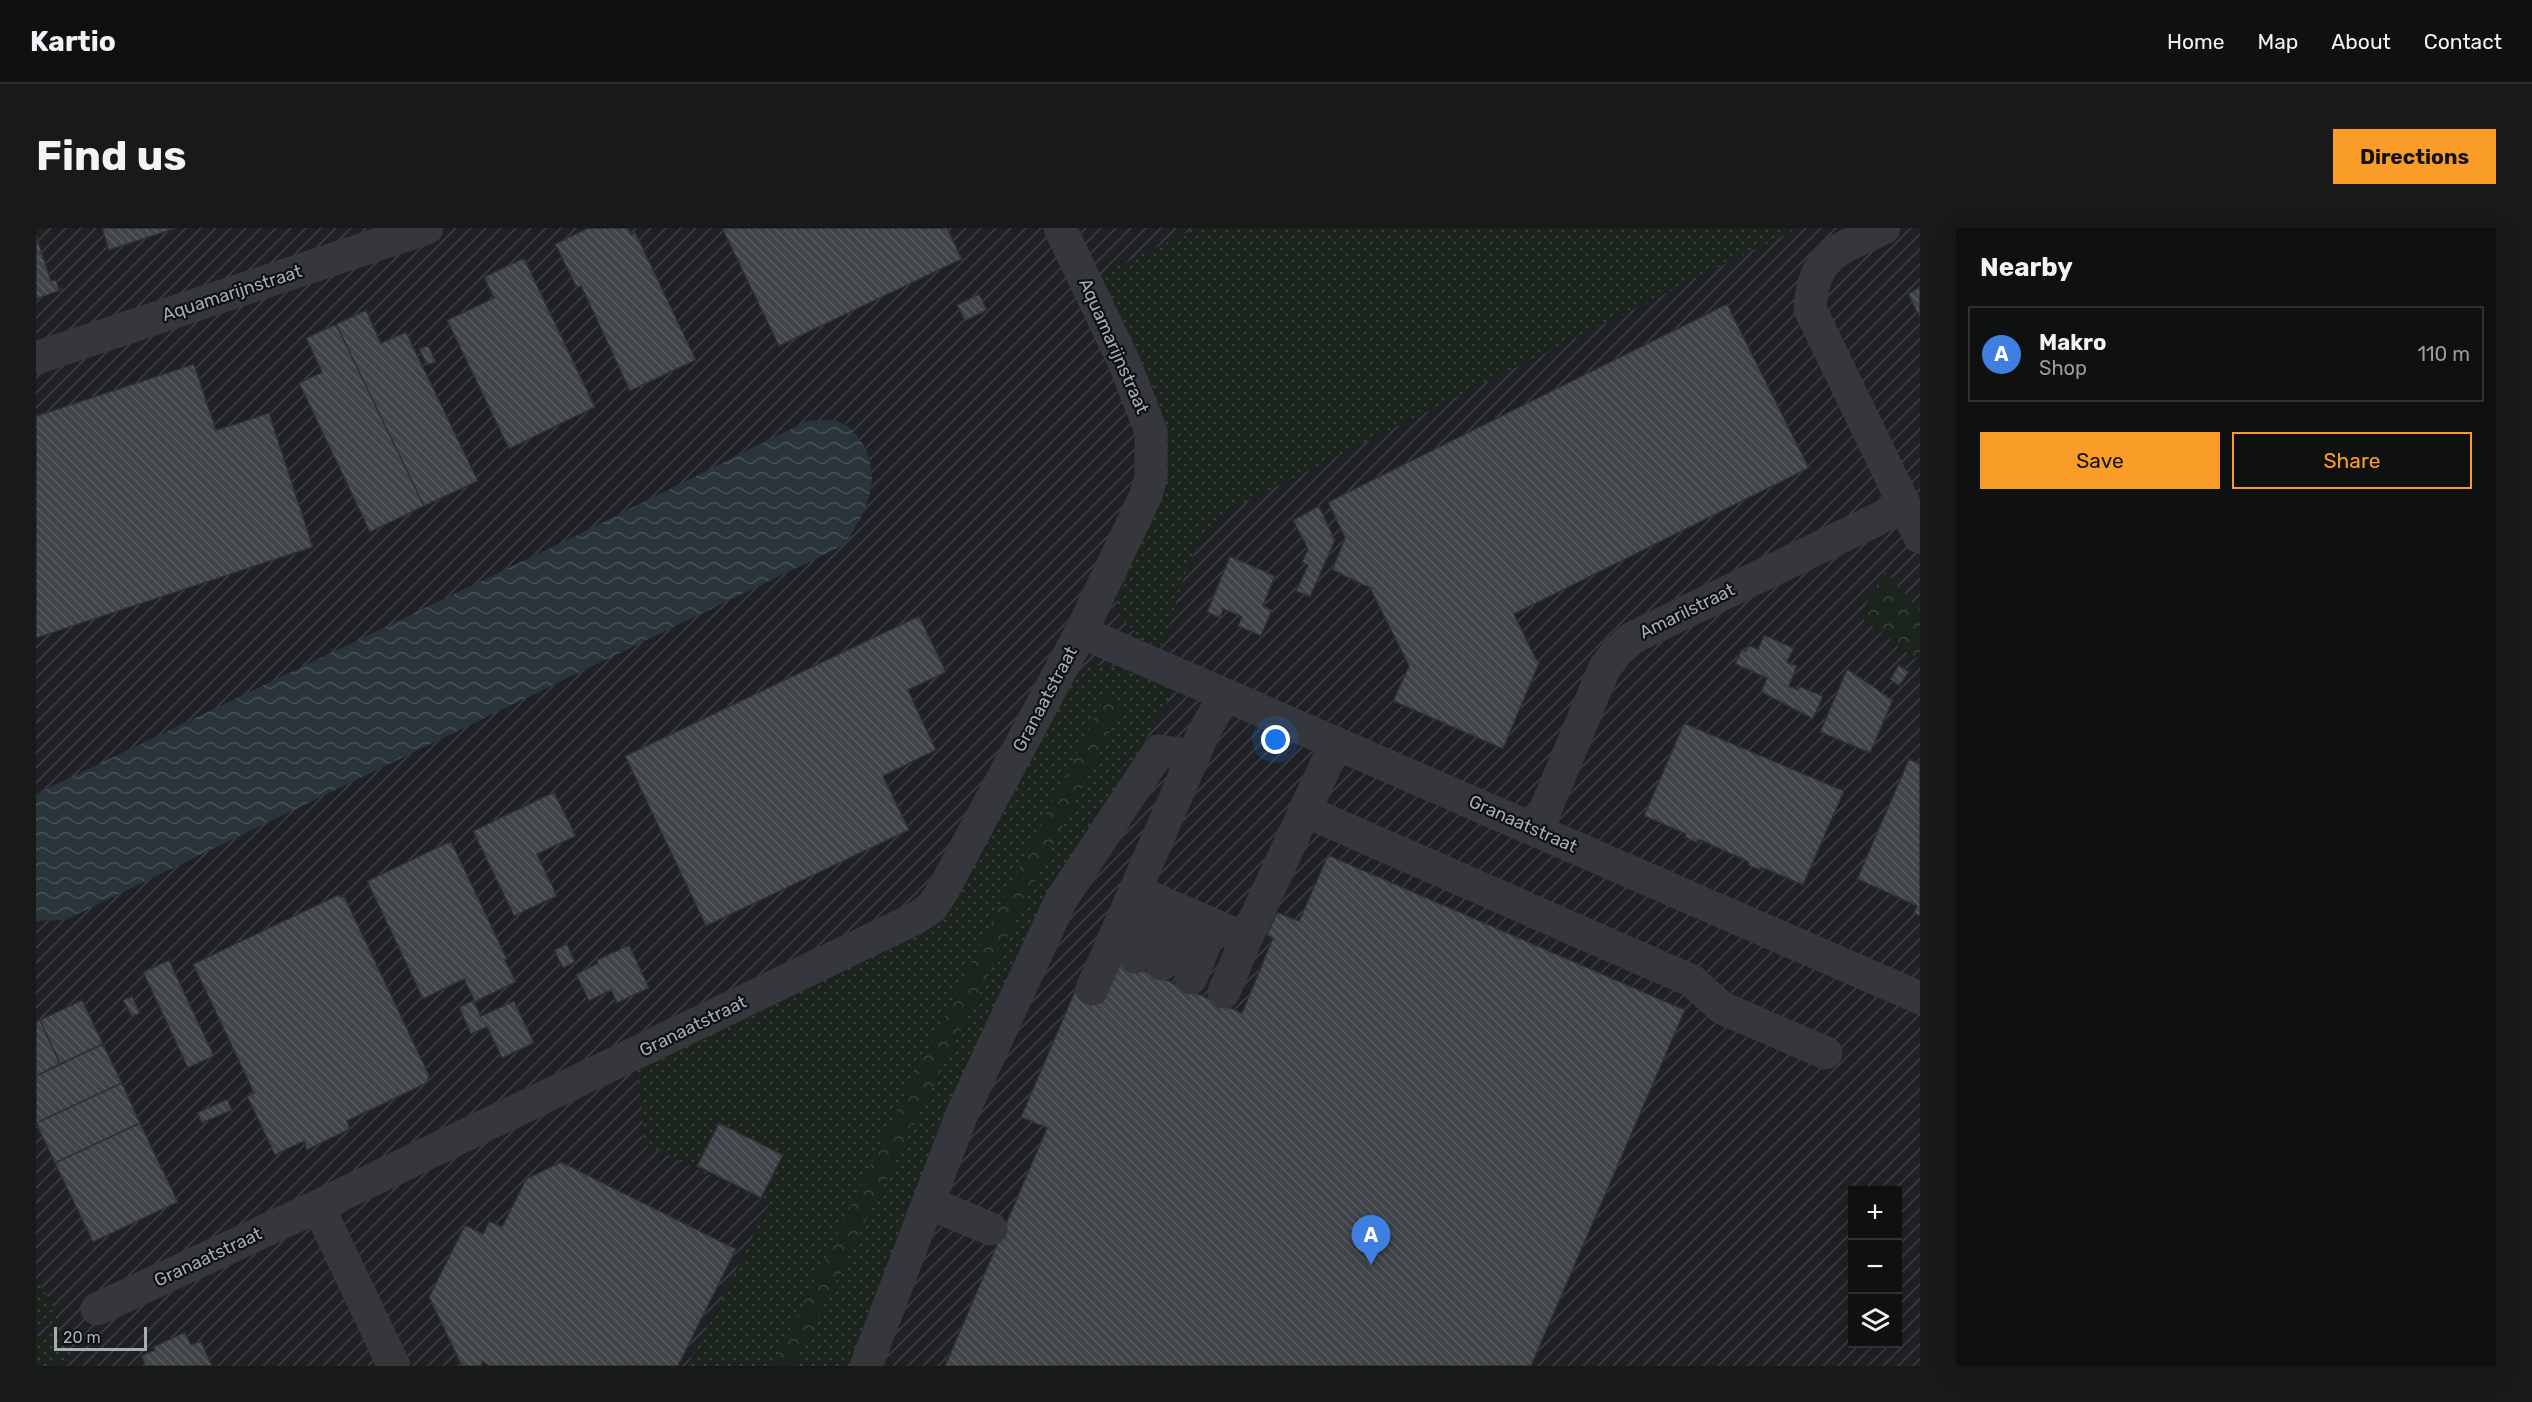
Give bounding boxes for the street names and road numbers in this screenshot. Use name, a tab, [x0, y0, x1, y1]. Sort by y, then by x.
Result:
street label: Aquamarijnstraat	[159, 260, 305, 326]
street label: Aquamarijnstraat	[1074, 275, 1154, 417]
street label: Amarilstraat	[1636, 578, 1738, 644]
street label: Granaatstraat	[1008, 642, 1082, 756]
street label: Granaatstraat	[1465, 790, 1581, 858]
street label: Granaatstraat	[636, 991, 750, 1061]
street label: Granaatstraat	[151, 1222, 265, 1292]

